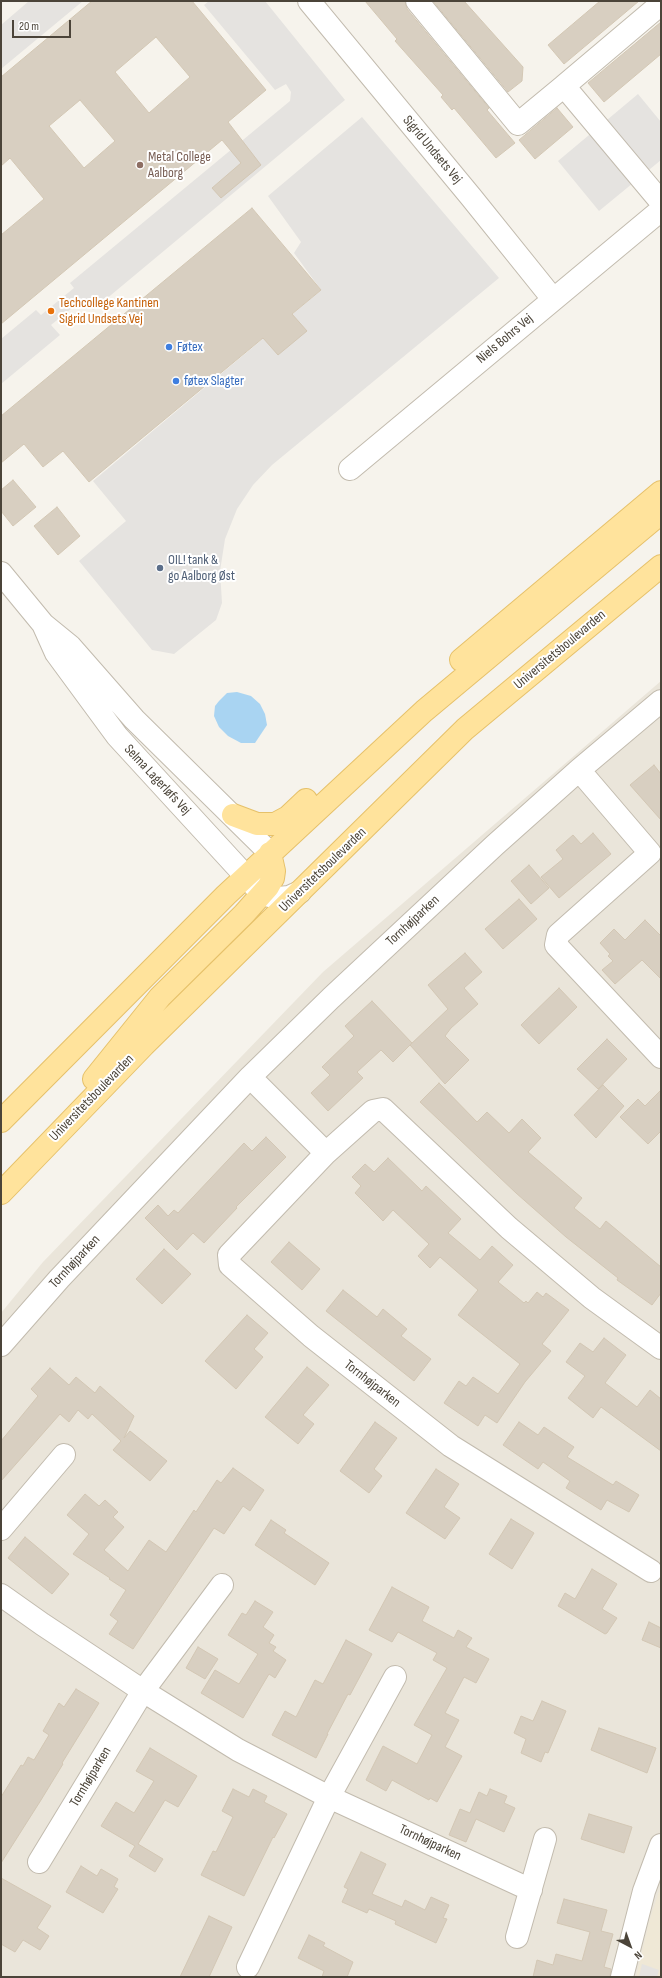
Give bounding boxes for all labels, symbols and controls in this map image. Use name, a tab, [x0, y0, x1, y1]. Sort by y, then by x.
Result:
scale bar	[14, 12, 73, 38]
text: 20 m	[19, 19, 39, 34]
street label: Sigrid Undsets Vej	[399, 113, 465, 187]
place label: Metal College Aalborg	[148, 149, 211, 182]
marker: Metal College Aalborg	[135, 160, 145, 170]
place label: Techcollege Kantinen Sigrid Undsets Vej	[59, 295, 159, 328]
marker: Techcollege Kantinen Sigrid Undsets Vej	[46, 306, 56, 316]
street label: Niels Bohrs Vej	[473, 311, 537, 367]
place label: Føtex	[177, 339, 203, 355]
marker: Føtex	[164, 342, 174, 352]
place label: føtex Slagter	[184, 373, 244, 389]
marker: føtex Slagter	[171, 376, 181, 386]
place label: OIL! tank & go Aalborg Øst	[168, 552, 235, 584]
marker: OIL! tank & go Aalborg Øst	[155, 563, 165, 573]
street label: Universitetsboulevarden	[511, 607, 609, 693]
street label: Selma Lagerløfs Vej	[120, 741, 194, 819]
street label: Universitetsboulevarden	[276, 824, 370, 916]
street label: Tornhøjparken	[383, 892, 443, 950]
street label: Universitetsboulevarden	[46, 1051, 138, 1145]
street label: Tornhøjparken	[46, 1232, 104, 1292]
street label: Tornhøjparken	[341, 1357, 403, 1411]
street label: Tornhøjparken	[67, 1744, 115, 1810]
street label: Tornhøjparken	[396, 1821, 464, 1865]
north arrow	[610, 1926, 650, 1966]
text: N	[632, 1949, 645, 1962]

